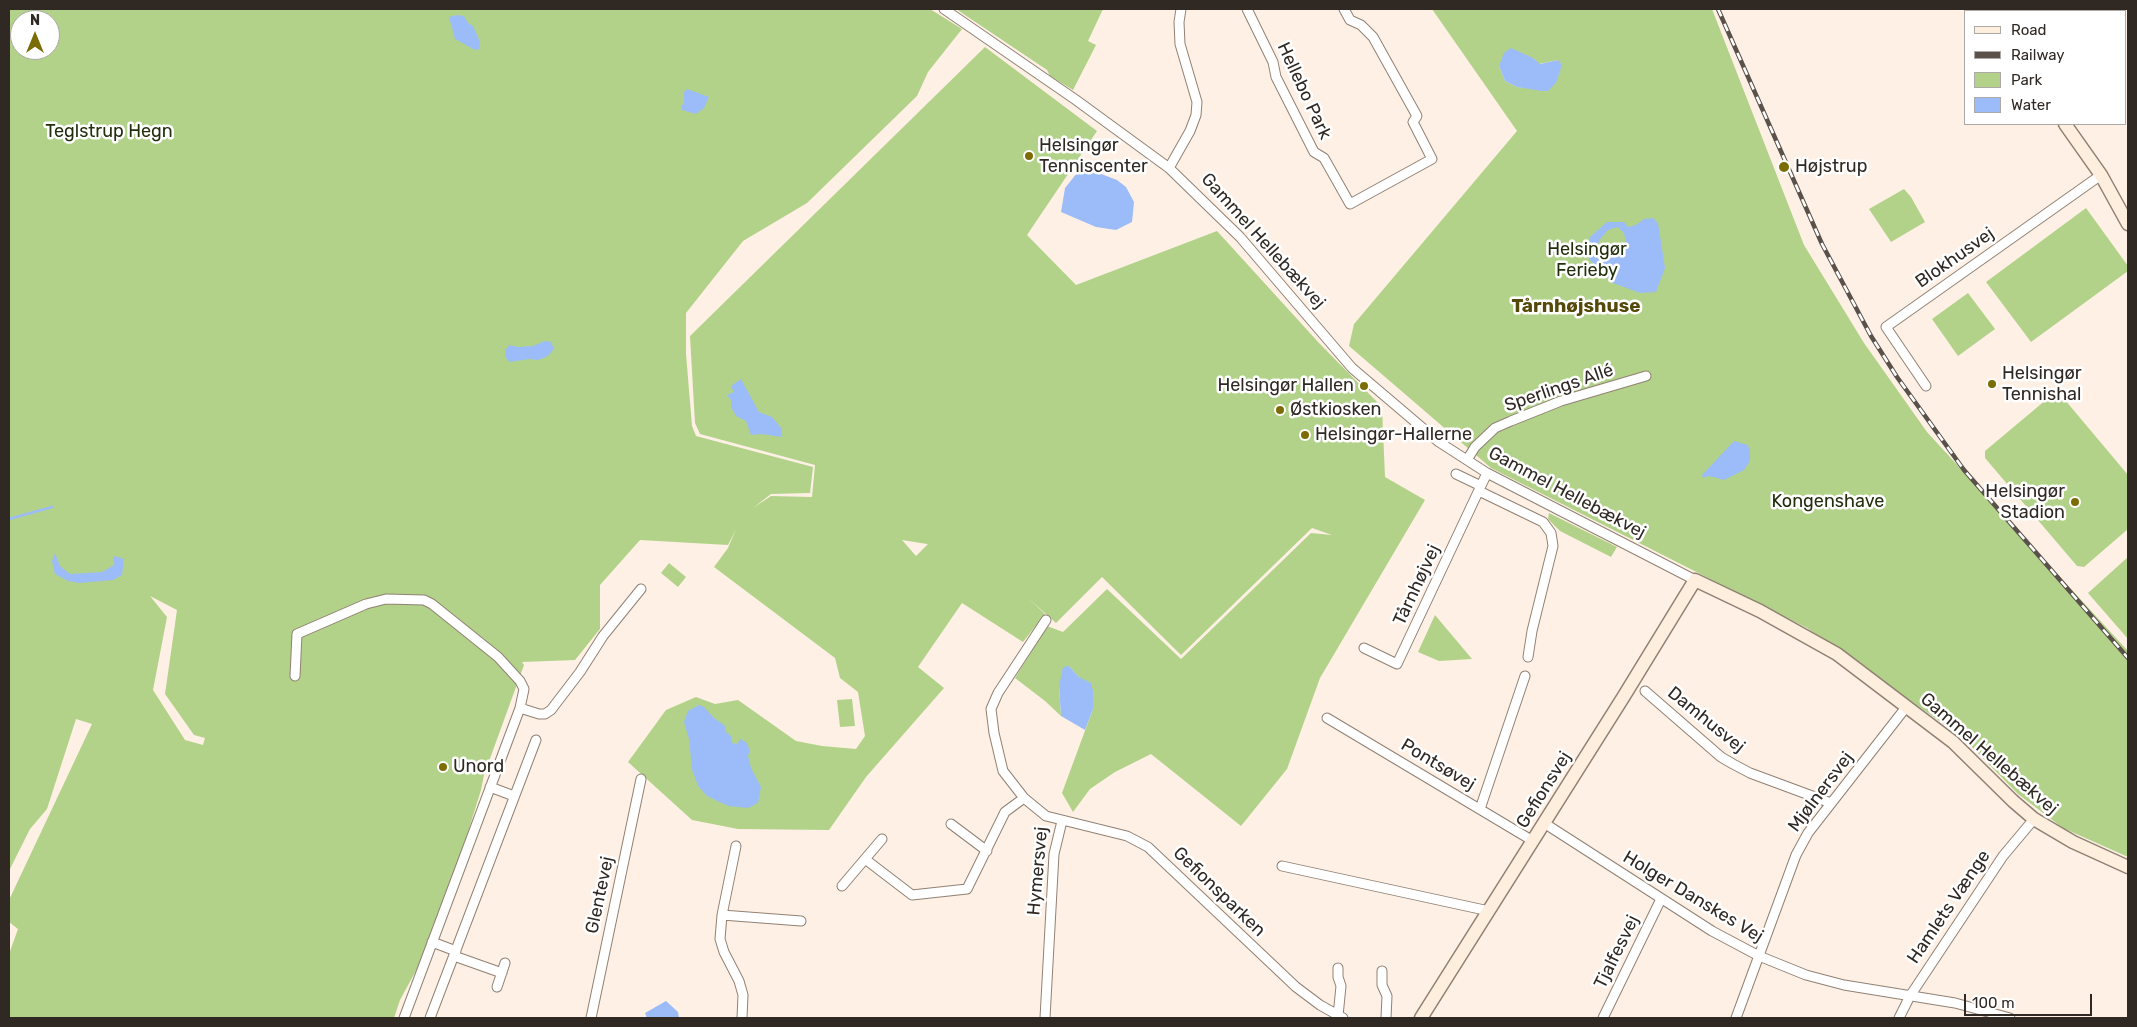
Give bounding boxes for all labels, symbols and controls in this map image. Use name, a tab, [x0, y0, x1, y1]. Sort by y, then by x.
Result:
north arrow	[10, 10, 60, 60]
legend	[1964, 10, 2127, 125]
text: N	[30, 12, 40, 29]
text: Road	[2011, 21, 2047, 39]
street label: Hellebo Park	[1272, 39, 1336, 143]
text: Railway	[2011, 46, 2065, 64]
text: Park	[2011, 71, 2042, 89]
text: Water	[2011, 96, 2051, 114]
park label: Teglstrup Hegn	[45, 121, 173, 143]
place label: Helsingør Tenniscenter	[1039, 135, 1148, 178]
marker: Helsingør Tenniscenter	[1023, 150, 1035, 162]
place label: Højstrup	[1795, 156, 1867, 178]
marker: Højstrup	[1777, 160, 1791, 174]
street label: Gammel Hellebækvej	[1196, 169, 1330, 313]
street label: Blokhusvej	[1912, 223, 1998, 293]
park label: Helsingør Ferieby	[1547, 239, 1627, 282]
district label: Tårnhøjshuse	[1512, 296, 1640, 318]
street label: Sperlings Allé	[1502, 359, 1616, 417]
place label: Helsingør Tennishal	[2002, 363, 2082, 406]
place label: Helsingør Hallen	[1217, 375, 1354, 397]
marker: Helsingør Tennishal	[1986, 378, 1998, 390]
marker: Helsingør Hallen	[1358, 380, 1370, 392]
place label: Østkiosken	[1290, 399, 1381, 421]
marker: Østkiosken	[1274, 404, 1286, 416]
place label: Helsingør-Hallerne	[1315, 424, 1472, 446]
marker: Helsingør-Hallerne	[1299, 429, 1311, 441]
street label: Gammel Hellebækvej	[1485, 442, 1649, 544]
place label: Helsingør Stadion	[1985, 481, 2065, 524]
park label: Kongenshave	[1772, 491, 1884, 513]
marker: Helsingør Stadion	[2069, 496, 2081, 508]
street label: Tårnhøjvej	[1389, 541, 1445, 629]
street label: Damhusvej	[1663, 682, 1749, 758]
street label: Gammel Hellebækvej	[1916, 688, 2062, 820]
street label: Pontsøvej	[1397, 734, 1479, 796]
street label: Gefionsvej	[1512, 748, 1576, 832]
street label: Mjølnersvej	[1784, 748, 1858, 836]
place label: Unord	[453, 756, 504, 778]
marker: Unord	[437, 761, 449, 773]
street label: Hymersvej	[1023, 826, 1053, 916]
street label: Gefionsparken	[1168, 843, 1270, 941]
street label: Hamlets Vænge	[1903, 846, 1995, 968]
street label: Holger Danskes Vej	[1619, 847, 1767, 947]
street label: Glentevej	[581, 854, 619, 936]
street label: Tjalfesvej	[1590, 912, 1644, 992]
scale bar	[1967, 984, 2094, 1016]
text: 100 m	[1972, 994, 2014, 1012]

